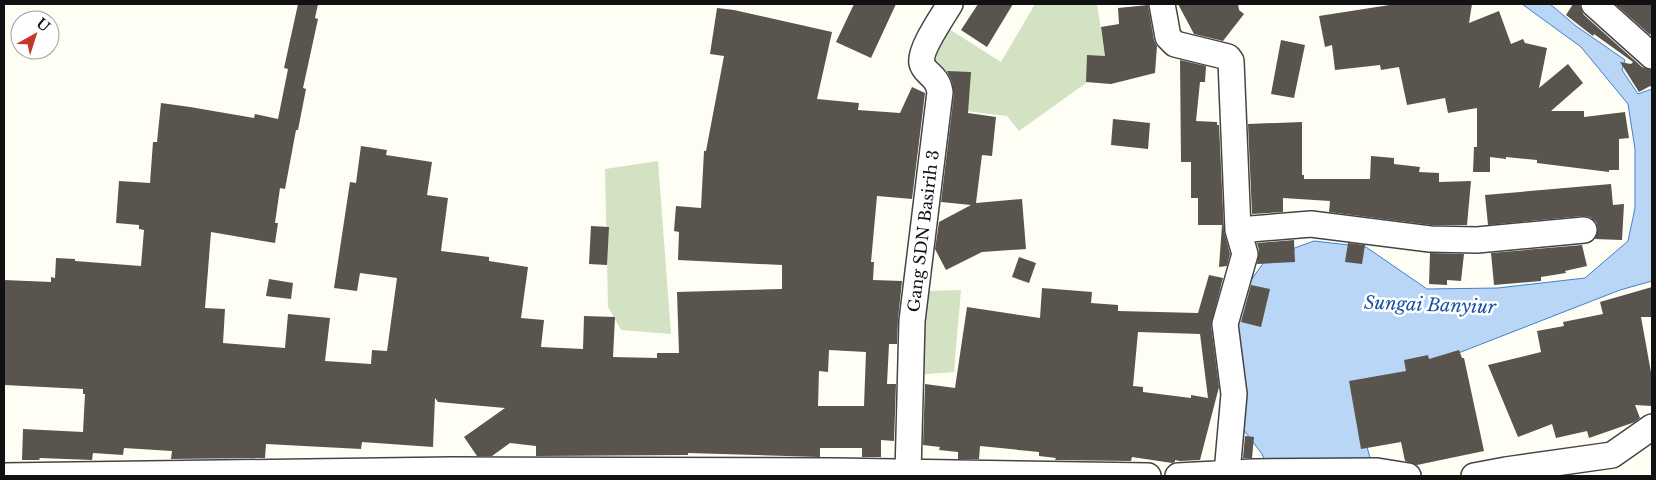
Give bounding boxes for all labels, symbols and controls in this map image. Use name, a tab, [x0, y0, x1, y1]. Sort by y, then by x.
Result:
north arrow	[10, 10, 60, 60]
text: U	[33, 14, 54, 36]
street label: Gang SDN Basirih 3	[903, 149, 943, 313]
water label: Sungai Banyiur	[1364, 292, 1497, 318]

